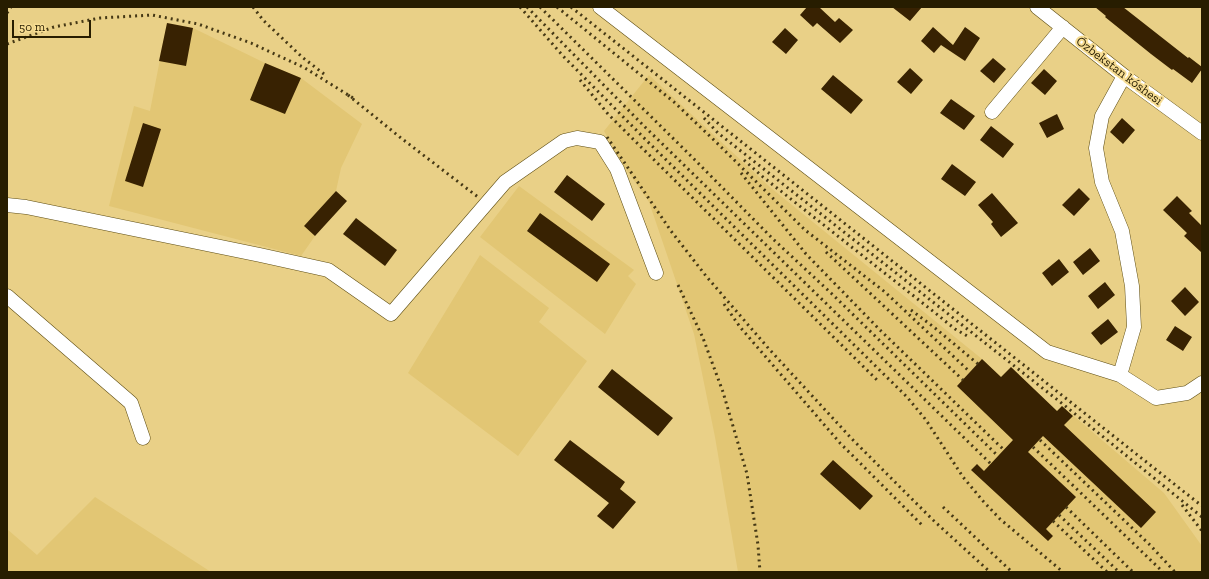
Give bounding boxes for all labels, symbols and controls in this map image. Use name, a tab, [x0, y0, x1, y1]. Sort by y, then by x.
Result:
scale bar	[14, 12, 93, 38]
text: 50 m	[19, 20, 45, 34]
street label: Ózbekstan kóshesi	[1073, 33, 1165, 109]

